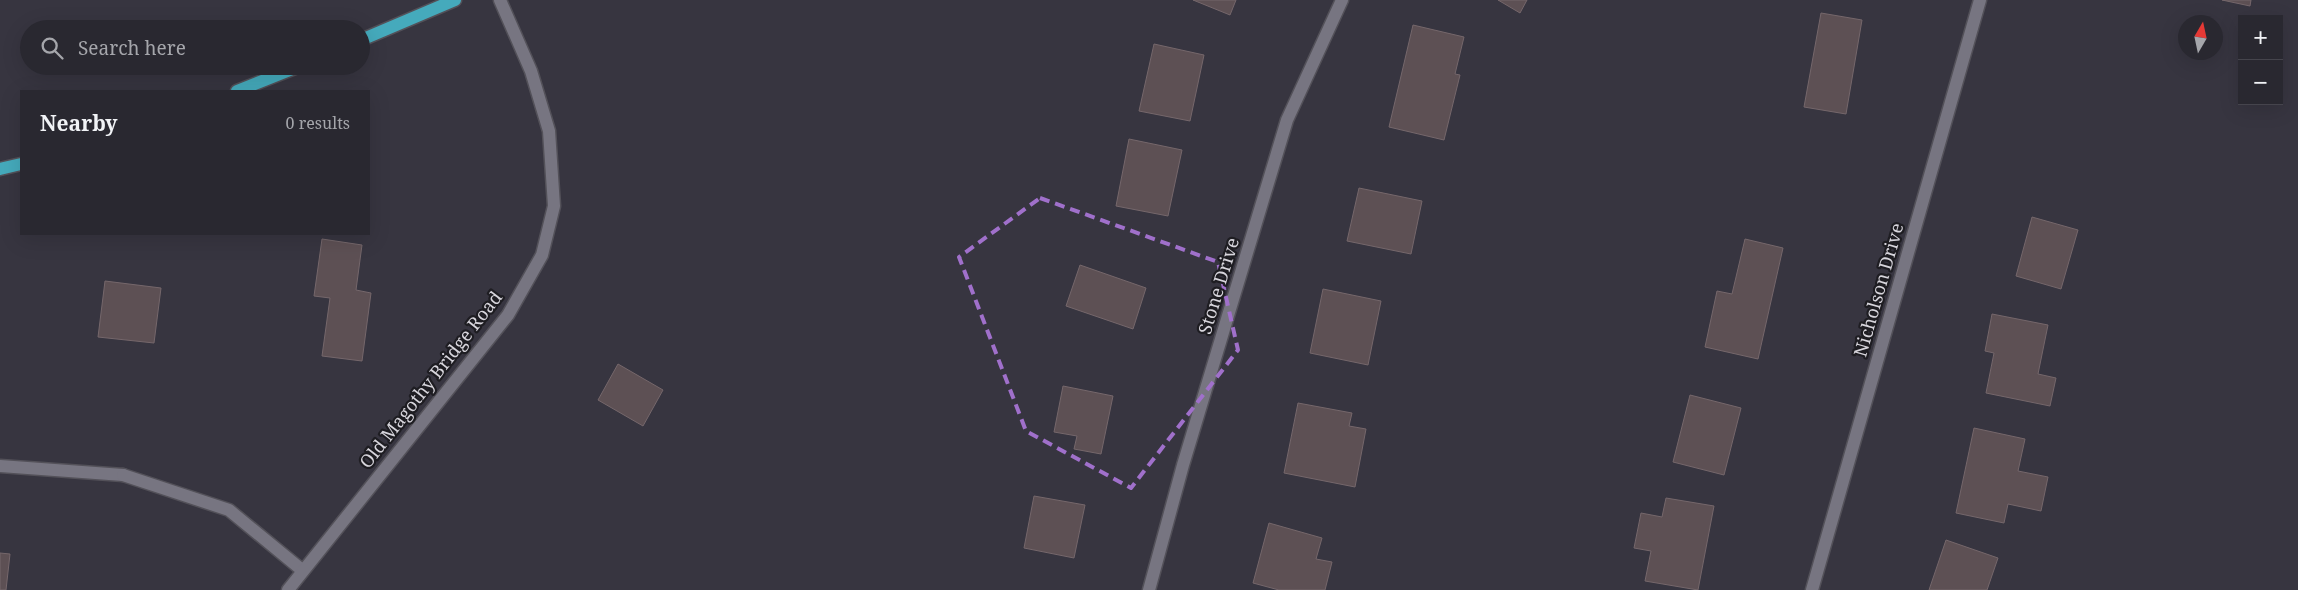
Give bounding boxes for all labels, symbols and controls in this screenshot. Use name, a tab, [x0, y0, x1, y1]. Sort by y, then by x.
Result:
north arrow	[2178, 15, 2223, 60]
map controls	[2238, 15, 2283, 105]
button: +	[2238, 15, 2283, 60]
search box	[20, 20, 370, 75]
icon: search	[38, 34, 66, 62]
text: Search here	[78, 35, 186, 61]
button: −	[2238, 60, 2283, 105]
text: Nearby	[40, 109, 118, 137]
text: 0 results	[286, 112, 350, 134]
street label: Nicholson Drive	[1847, 220, 1909, 359]
street label: Stone Drive	[1192, 234, 1244, 337]
street label: Old Magothy Bridge Road	[354, 286, 507, 473]

